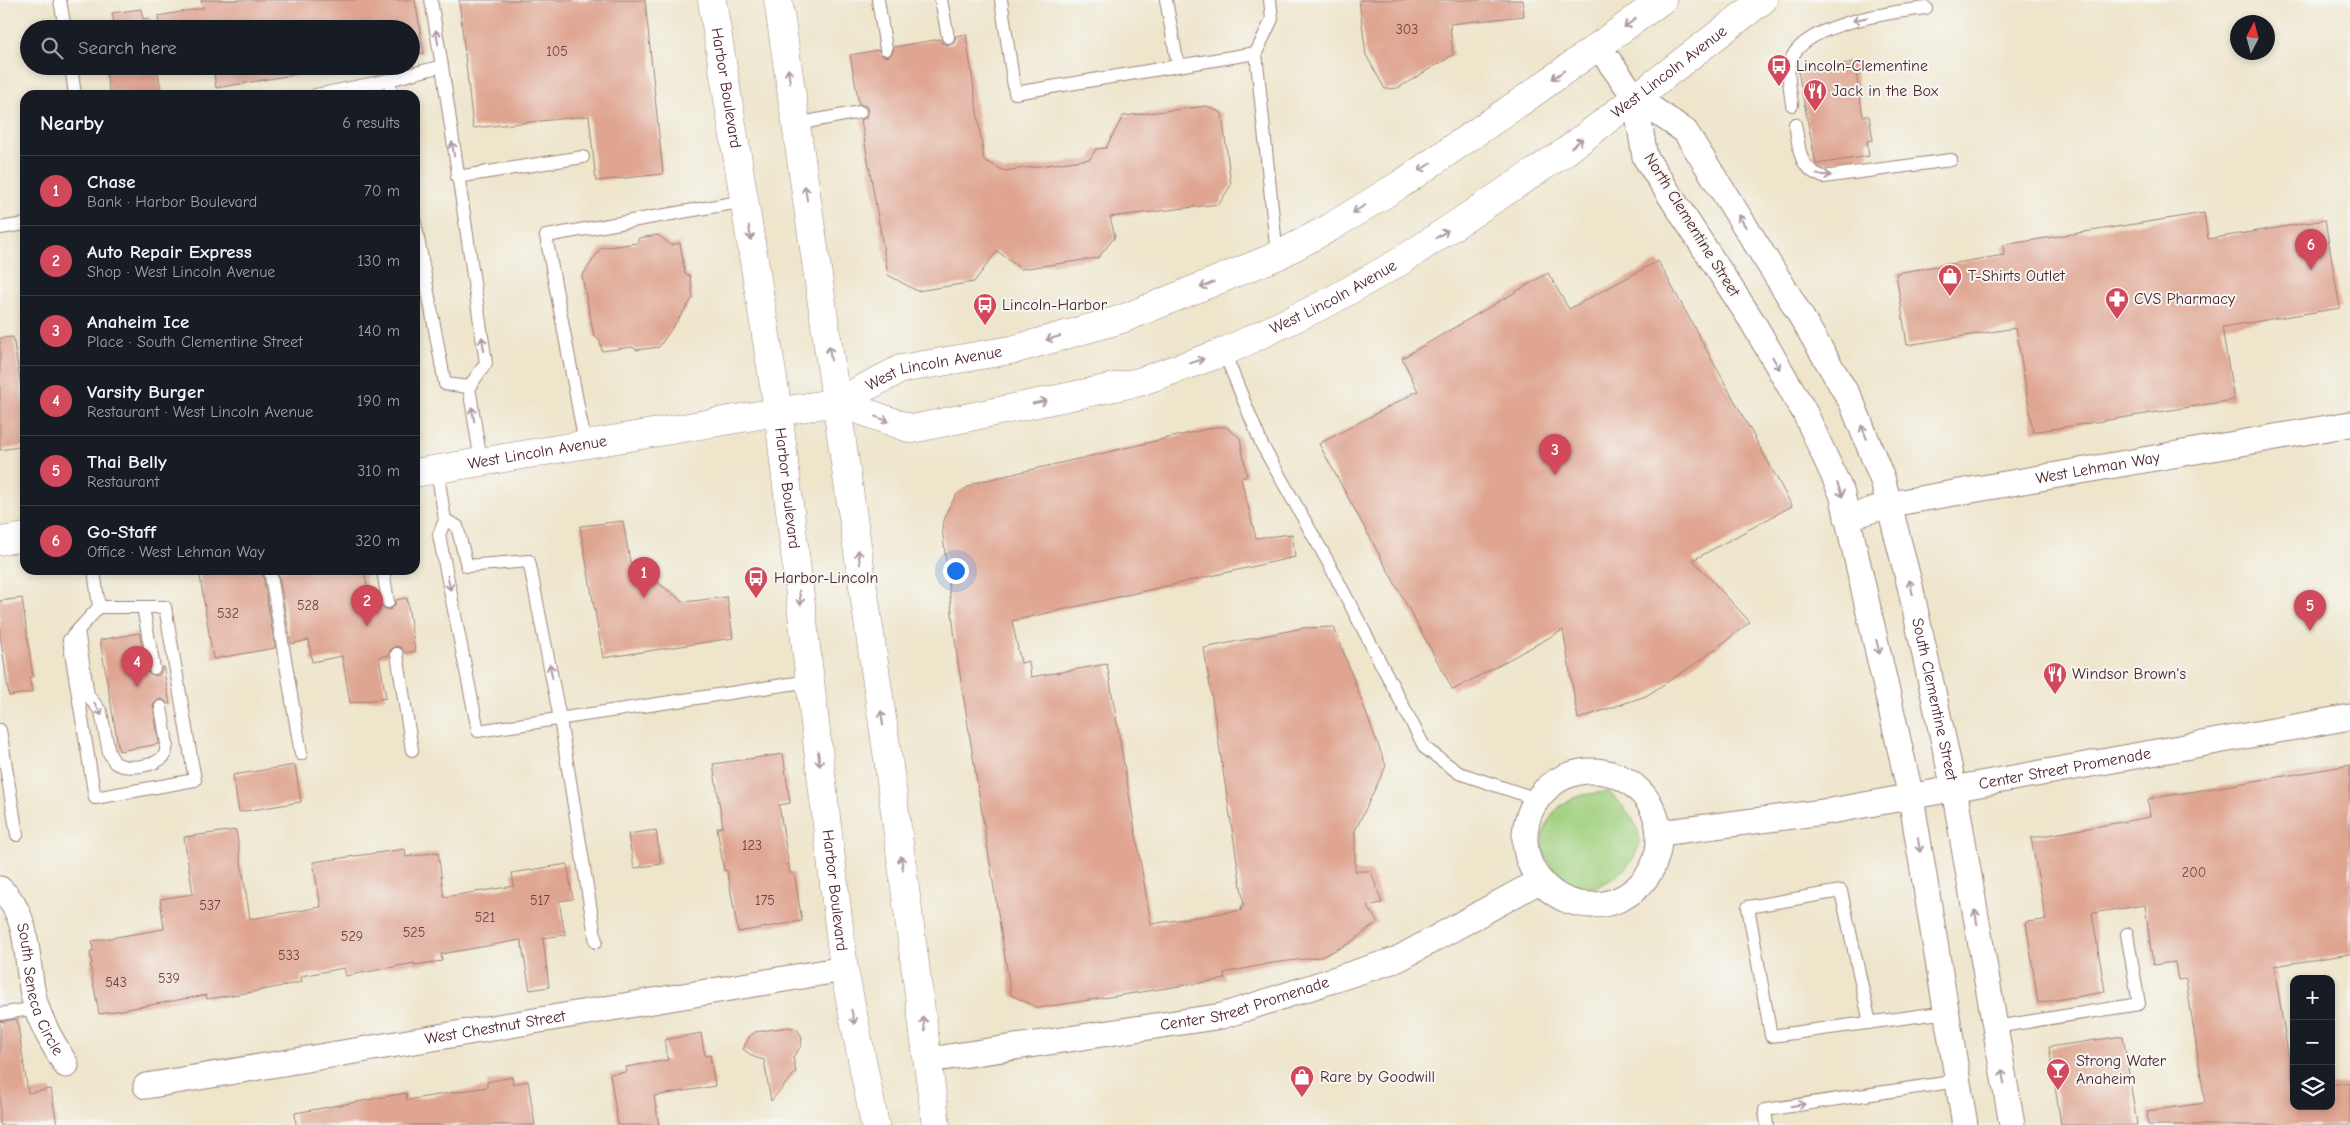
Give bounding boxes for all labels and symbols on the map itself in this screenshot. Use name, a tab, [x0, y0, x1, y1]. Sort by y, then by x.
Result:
one-way arrow	[1853, 15, 1869, 24]
north arrow	[2230, 15, 2275, 60]
one-way arrow	[1623, 18, 1637, 28]
house number: 303	[1396, 21, 1418, 38]
street label: West Lincoln Avenue	[1608, 22, 1730, 122]
street label: Harbor Boulevard	[708, 26, 745, 150]
one-way arrow	[432, 30, 442, 46]
house number: 105	[546, 43, 568, 60]
bus stop icon: Lincoln-Clementine	[1766, 53, 1792, 87]
place label: Lincoln-Clementine	[1796, 57, 1928, 75]
one-way arrow	[784, 68, 794, 84]
one-way arrow	[1552, 70, 1566, 80]
restaurant icon: Jack in the Box	[1802, 78, 1828, 112]
place label: Jack in the Box	[1832, 82, 1939, 100]
one-way arrow	[1570, 138, 1583, 149]
one-way arrow	[448, 141, 458, 157]
street label: North Clementine Street	[1640, 150, 1744, 300]
one-way arrow	[1418, 162, 1432, 172]
one-way arrow	[1816, 170, 1832, 180]
one-way arrow	[801, 185, 811, 201]
one-way arrow	[1353, 205, 1367, 215]
one-way arrow	[1736, 214, 1746, 228]
one-way arrow	[745, 225, 755, 241]
one-way arrow	[1435, 229, 1449, 239]
pin: 6	[2295, 229, 2327, 270]
street label: West Lincoln Avenue	[1267, 256, 1400, 338]
shop icon: T-Shirts Outlet	[1937, 263, 1963, 297]
place label: T-Shirts Outlet	[1968, 267, 2065, 285]
one-way arrow	[1199, 281, 1215, 290]
pharmacy icon: CVS Pharmacy	[2104, 286, 2130, 320]
place label: CVS Pharmacy	[2134, 290, 2236, 308]
bus stop icon: Lincoln-Harbor	[972, 292, 998, 326]
place label: Lincoln-Harbor	[1002, 296, 1108, 314]
one-way arrow	[1046, 334, 1062, 343]
one-way arrow	[478, 337, 488, 353]
street label: West Lincoln Avenue	[863, 343, 1003, 395]
one-way arrow	[825, 346, 835, 362]
one-way arrow	[1189, 356, 1204, 365]
one-way arrow	[1771, 356, 1781, 371]
one-way arrow	[1032, 397, 1048, 407]
one-way arrow	[468, 406, 478, 422]
one-way arrow	[874, 415, 890, 424]
one-way arrow	[1858, 425, 1868, 440]
street label: Harbor Boulevard	[771, 427, 803, 550]
street label: West Lincoln Avenue	[466, 432, 608, 473]
pin: 3	[1539, 434, 1571, 475]
street label: West Lehman Way	[2034, 448, 2162, 488]
one-way arrow	[1836, 482, 1845, 497]
one-way arrow	[854, 549, 864, 565]
pin: 1	[628, 557, 660, 598]
your location	[943, 558, 969, 584]
bus stop icon: Harbor-Lincoln	[743, 565, 769, 599]
place label: Harbor-Lincoln	[774, 569, 878, 587]
one-way arrow	[444, 575, 454, 591]
one-way arrow	[1906, 580, 1915, 596]
pin: 2	[351, 585, 383, 626]
one-way arrow	[795, 589, 805, 605]
pin: 5	[2294, 590, 2326, 631]
house number: 528	[297, 597, 319, 614]
house number: 532	[217, 605, 239, 622]
street label: South Clementine Street	[1908, 616, 1961, 783]
one-way arrow	[1874, 639, 1883, 655]
pin: 4	[121, 646, 153, 687]
restaurant icon: Windsor Brown's	[2042, 661, 2068, 695]
one-way arrow	[545, 663, 555, 679]
place label: Windsor Brown's	[2072, 665, 2186, 683]
one-way arrow	[93, 702, 103, 716]
one-way arrow	[877, 710, 887, 726]
street label: Center Street Promenade	[1977, 744, 2152, 793]
one-way arrow	[814, 751, 824, 767]
street label: Harbor Boulevard	[819, 829, 851, 952]
one-way arrow	[1915, 836, 1925, 852]
house number: 123	[742, 837, 762, 854]
one-way arrow	[897, 856, 907, 872]
house number: 200	[2182, 864, 2206, 881]
house number: 517	[530, 892, 550, 909]
house number: 175	[755, 892, 775, 909]
house number: 537	[199, 897, 221, 914]
house number: 521	[475, 909, 495, 926]
one-way arrow	[1970, 909, 1980, 925]
street label: South Seneca Circle	[13, 921, 67, 1059]
house number: 525	[403, 924, 425, 941]
house number: 529	[341, 928, 363, 945]
house number: 533	[278, 947, 300, 964]
house number: 539	[158, 970, 180, 987]
street label: Center Street Promenade	[1159, 973, 1331, 1034]
house number: 543	[105, 974, 127, 991]
street label: West Chestnut Street	[424, 1007, 567, 1048]
one-way arrow	[849, 1008, 859, 1024]
one-way arrow	[919, 1017, 929, 1033]
place label: Strong Water Anaheim	[2076, 1052, 2167, 1088]
bar icon: Strong Water Anaheim	[2045, 1057, 2071, 1091]
shop icon: Rare by Goodwill	[1289, 1064, 1315, 1098]
place label: Rare by Goodwill	[1320, 1068, 1435, 1086]
one-way arrow	[1998, 1069, 2008, 1085]
one-way arrow	[1790, 1100, 1806, 1110]

